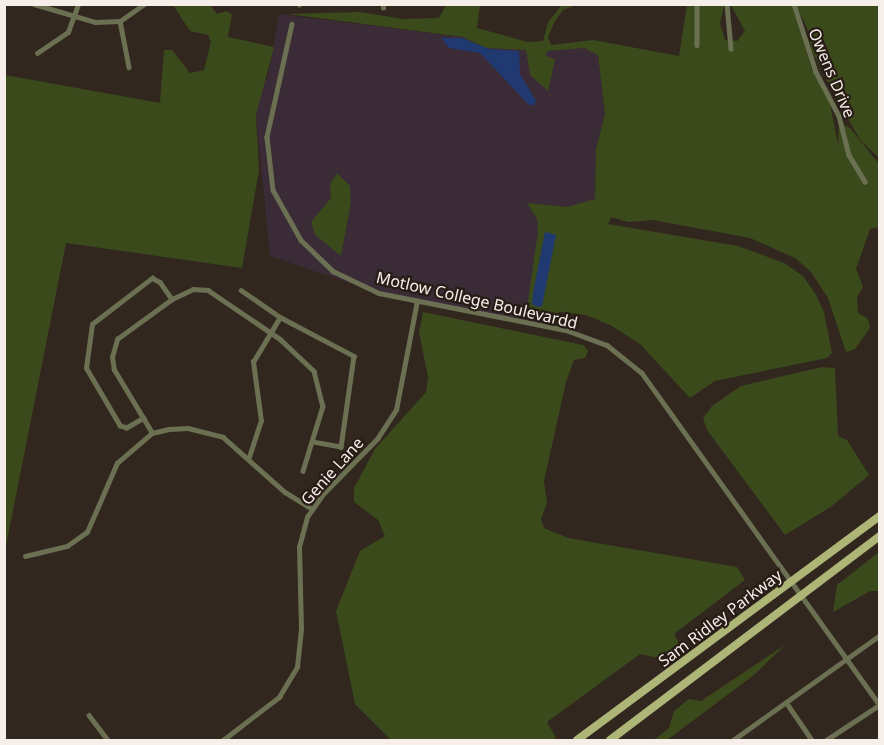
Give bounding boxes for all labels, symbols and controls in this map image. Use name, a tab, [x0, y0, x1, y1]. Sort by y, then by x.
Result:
street label: Owens Drive	[805, 25, 859, 121]
street label: Motlow College Boulevardd	[374, 267, 580, 333]
street label: Genie Lane	[297, 433, 367, 509]
street label: Sam Ridley Parkway	[655, 565, 785, 671]

